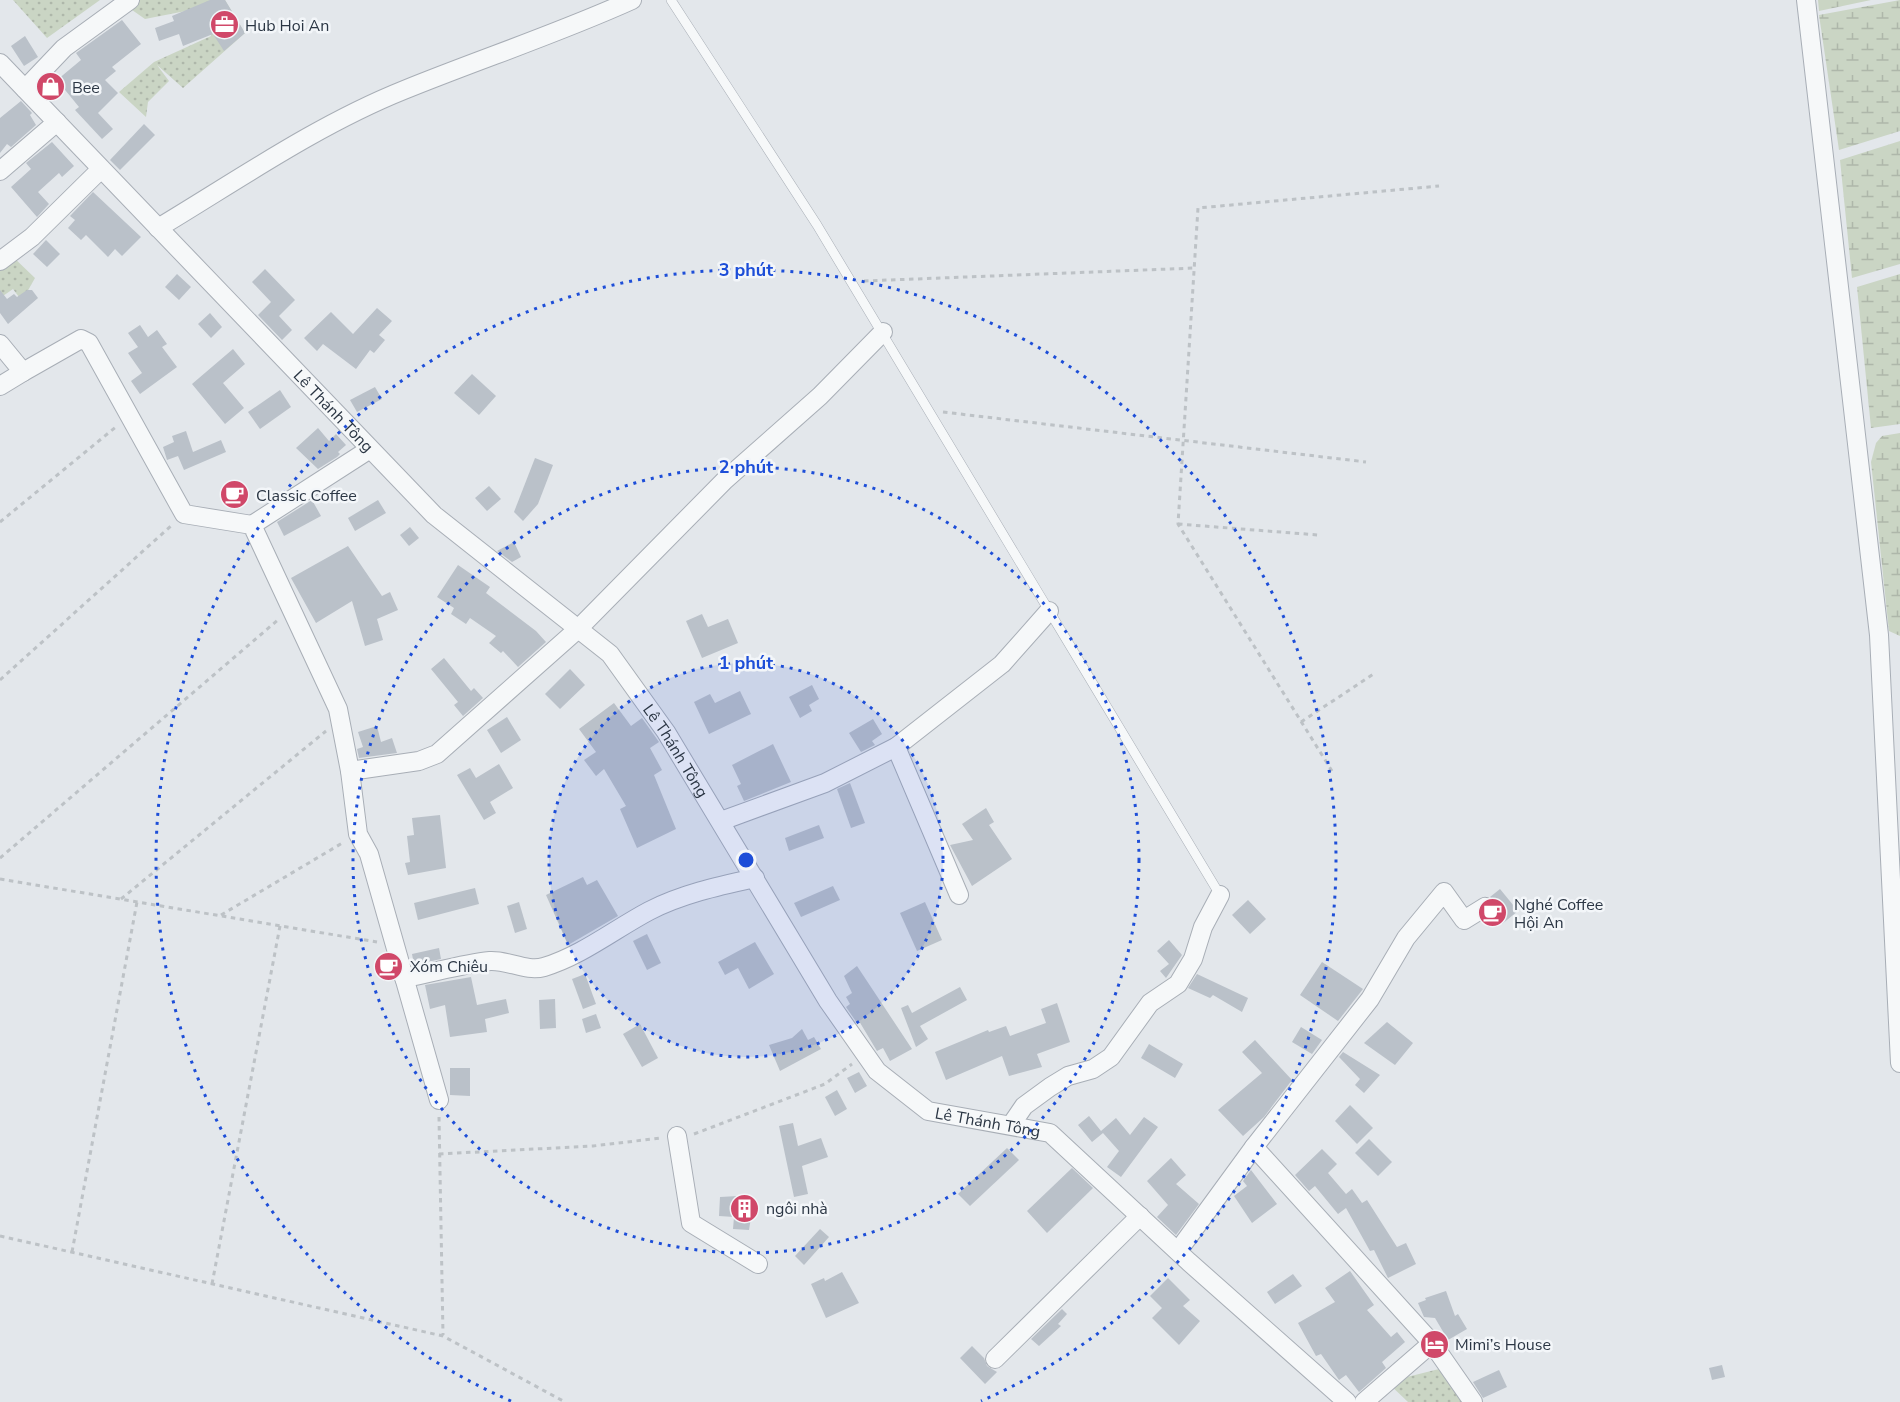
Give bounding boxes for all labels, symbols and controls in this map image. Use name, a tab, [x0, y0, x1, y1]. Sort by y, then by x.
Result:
office icon: Hub Hoi An	[208, 9, 240, 41]
place label: Hub Hoi An	[245, 15, 329, 37]
shop icon: Bee	[35, 71, 67, 103]
place label: Bee	[72, 77, 100, 99]
text: 3 phút	[719, 258, 773, 282]
street label: Lê Thánh Tông	[288, 365, 378, 457]
text: 2 phút	[719, 455, 773, 479]
cafe icon: Classic Coffee	[219, 479, 251, 511]
place label: Classic Coffee	[256, 485, 357, 507]
text: 1 phút	[719, 651, 773, 675]
street label: Lê Thánh Tông	[637, 700, 713, 802]
centre of rings	[736, 850, 756, 870]
place label: Nghé Coffee Hội An	[1514, 894, 1603, 934]
cafe icon: Nghé Coffee Hội An	[1477, 897, 1509, 929]
cafe icon: Xóm Chiêu	[373, 950, 405, 982]
place label: Xóm Chiêu	[410, 956, 488, 978]
street label: Lê Thánh Tông	[933, 1102, 1042, 1143]
building icon: ngôi nhà	[729, 1192, 761, 1224]
place label: ngôi nhà	[766, 1198, 828, 1220]
hotel icon: Mimi’s House	[1418, 1328, 1450, 1360]
place label: Mimi’s House	[1455, 1334, 1551, 1356]

